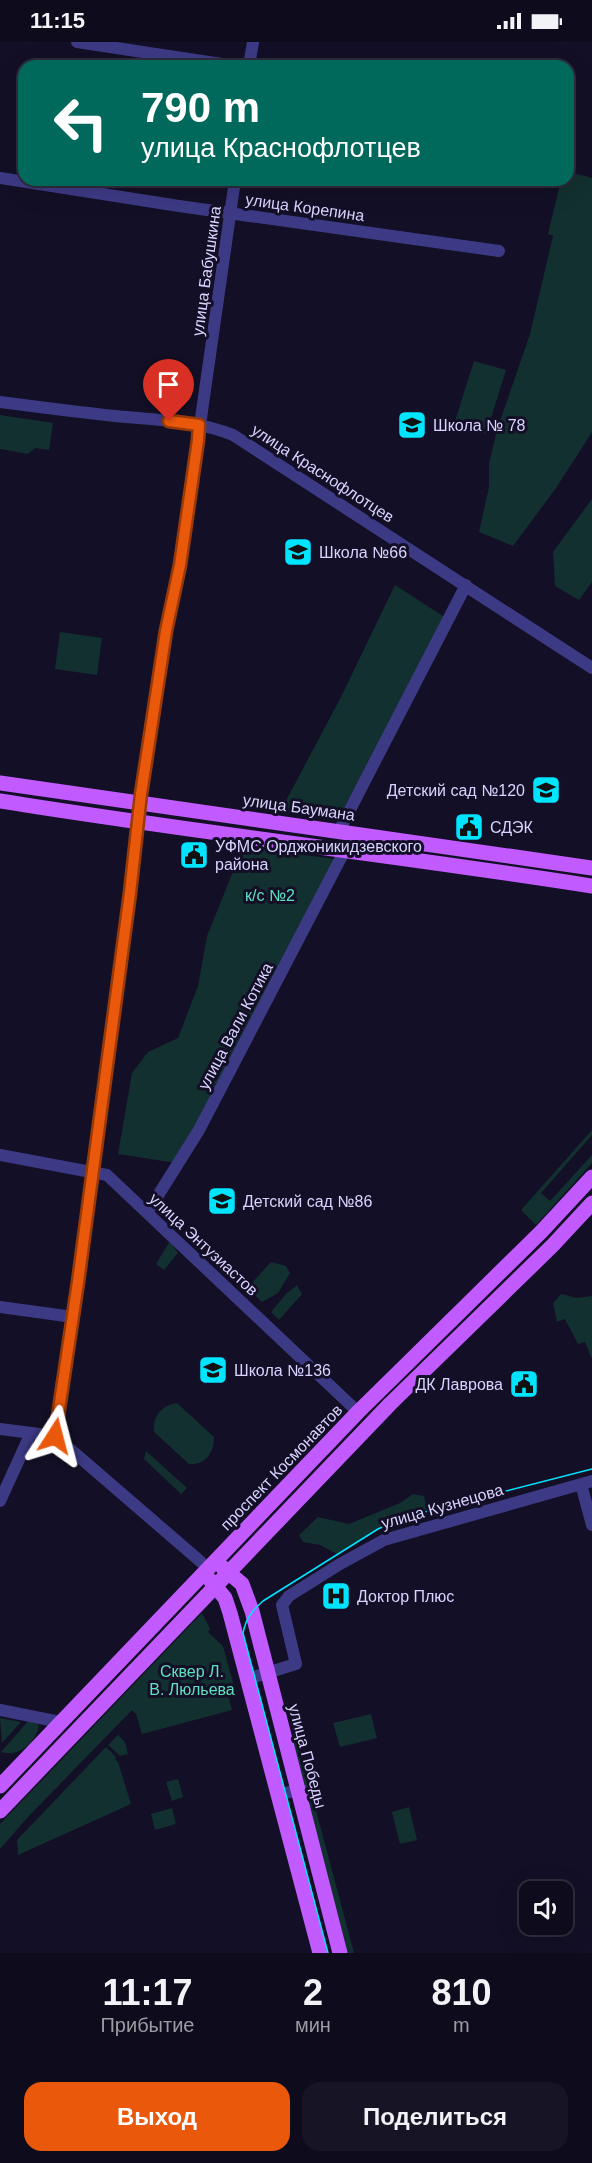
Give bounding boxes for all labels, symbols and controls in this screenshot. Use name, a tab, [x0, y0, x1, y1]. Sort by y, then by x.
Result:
text: 11:15	[30, 8, 85, 33]
icon: left	[42, 84, 120, 162]
text: 790 m	[141, 84, 260, 131]
text: улица Краснофлотцев	[141, 133, 421, 163]
street label: улица Корепина	[244, 191, 366, 224]
street label: улица Бабушкина	[189, 205, 224, 337]
pin	[143, 359, 194, 421]
icon: arrive	[152, 368, 185, 401]
school or university icon: Школа № 78	[396, 409, 428, 441]
place label: Школа № 78	[433, 417, 526, 434]
street label: улица Краснофлотцев	[249, 421, 397, 526]
school or university icon: Школа №66	[282, 536, 314, 568]
place label: Школа №66	[319, 544, 407, 561]
school or university icon: Детский сад №120	[530, 774, 562, 806]
place label: Детский сад №120	[387, 782, 525, 799]
street label: улица Баумана	[242, 791, 356, 824]
public building icon: СДЭК	[453, 811, 485, 843]
place label: СДЭК	[490, 819, 534, 836]
place label: УФМС Орджоникидзевского района	[215, 838, 422, 873]
public building icon: УФМС Орджоникидзевского района	[178, 839, 210, 871]
park label: к/с №2	[245, 887, 295, 904]
street label: улица Вали Котика	[195, 960, 276, 1093]
school or university icon: Детский сад №86	[206, 1185, 238, 1217]
street label: улица Энтузиастов	[146, 1190, 261, 1299]
place label: Детский сад №86	[243, 1193, 372, 1210]
school or university icon: Школа №136	[197, 1354, 229, 1386]
place label: Школа №136	[234, 1362, 331, 1379]
public building icon: ДК Лаврова	[508, 1368, 540, 1400]
place label: ДК Лаврова	[415, 1376, 503, 1393]
street label: проспект Космонавтов	[217, 1401, 346, 1534]
position arrow	[23, 1404, 87, 1468]
street label: улица Кузнецова	[379, 1481, 505, 1532]
hospital icon: Доктор Плюс	[320, 1580, 352, 1612]
place label: Доктор Плюс	[357, 1588, 454, 1605]
park label: Сквер Л. В. Люльева	[149, 1663, 235, 1698]
street label: улица Победы	[285, 1702, 330, 1810]
map controls	[519, 1881, 573, 1935]
button: sound	[519, 1881, 573, 1935]
text: 11:17	[102, 1972, 193, 2013]
text: 2	[303, 1972, 323, 2013]
text: 810	[431, 1972, 491, 2013]
text: Прибытие	[100, 2014, 194, 2036]
text: мин	[295, 2014, 331, 2036]
text: m	[453, 2014, 470, 2036]
button: Выход	[24, 2082, 290, 2151]
button: Поделиться	[302, 2082, 568, 2151]

